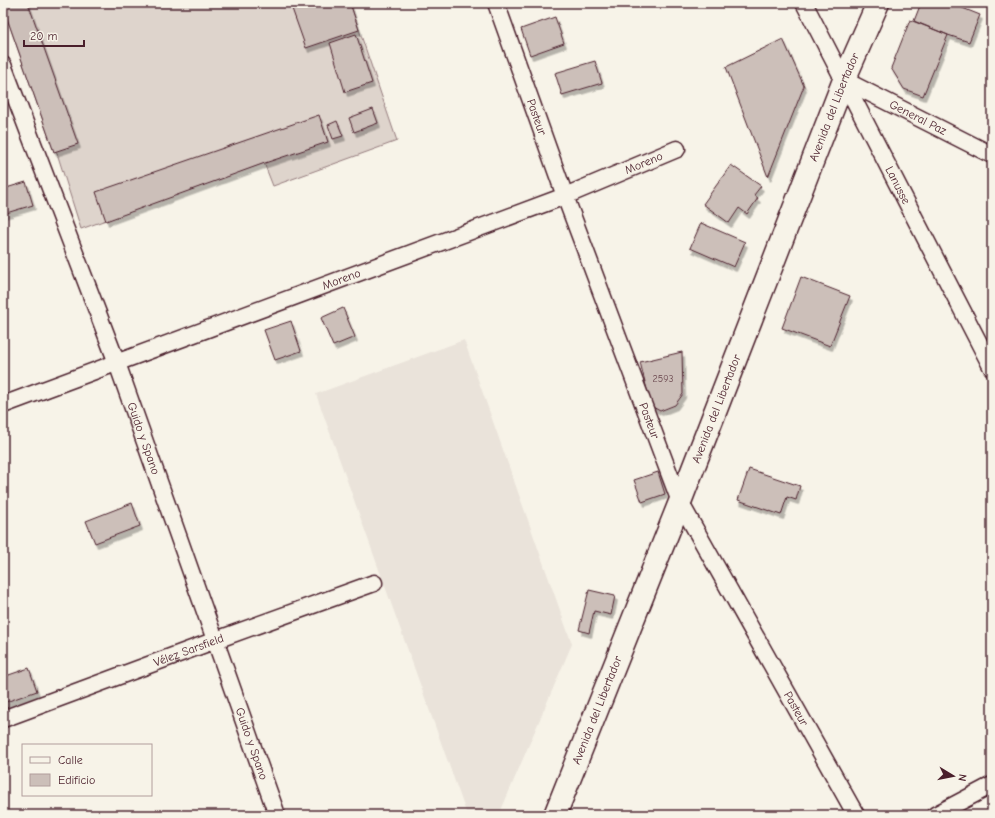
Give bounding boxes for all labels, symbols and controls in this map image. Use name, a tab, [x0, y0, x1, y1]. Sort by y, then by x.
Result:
scale bar	[24, 22, 84, 48]
text: 20 m	[30, 29, 58, 43]
street label: Avenida del Libertador	[806, 50, 862, 163]
street label: Pasteur	[524, 97, 550, 137]
street label: General Paz	[887, 97, 950, 138]
street label: Moreno	[623, 149, 665, 177]
street label: Lanusse	[882, 164, 913, 207]
street label: Moreno	[320, 266, 363, 293]
street label: Avenida del Libertador	[689, 352, 744, 465]
house number: 2593	[652, 373, 674, 385]
street label: Guido y Spano	[124, 400, 163, 476]
street label: Pasteur	[636, 401, 663, 441]
street label: Vélez Sarsfield	[152, 631, 226, 670]
street label: Avenida del Libertador	[569, 654, 625, 766]
street label: Pasteur	[781, 689, 812, 729]
street label: Guido y Spano	[233, 706, 271, 782]
legend	[22, 744, 152, 796]
text: Calle	[58, 753, 83, 767]
north arrow	[933, 756, 973, 796]
text: Edificio	[58, 773, 95, 787]
text: N	[955, 773, 969, 782]

